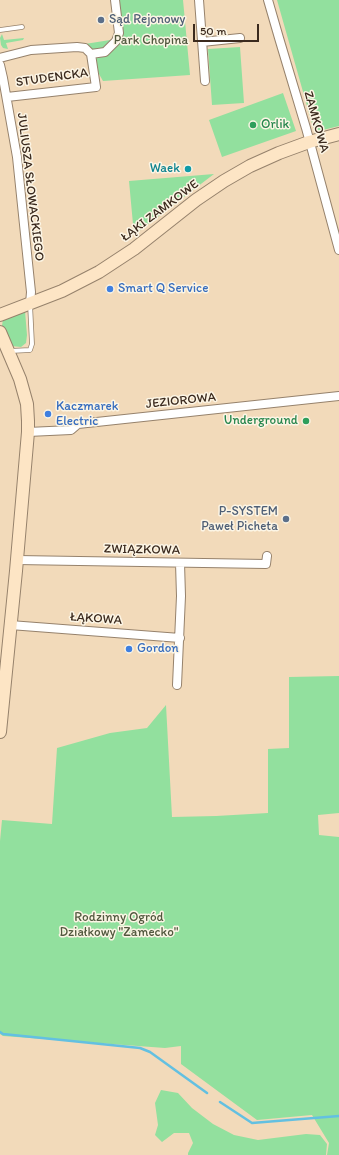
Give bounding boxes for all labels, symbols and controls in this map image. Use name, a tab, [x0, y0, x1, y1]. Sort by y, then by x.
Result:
place label: Sąd Rejonowy	[109, 12, 185, 28]
marker: Sąd Rejonowy	[96, 15, 106, 25]
scale bar	[195, 16, 261, 42]
text: 50 m	[200, 24, 226, 38]
park label: Park Chopina	[114, 33, 188, 49]
street label: STUDENCKA	[15, 65, 89, 91]
street label: ZAMKOWA	[300, 89, 332, 155]
street label: JULIUSZA SŁOWACKIEGO	[13, 112, 47, 262]
place label: Orlik	[261, 117, 289, 133]
marker: Orlik	[248, 120, 258, 130]
place label: Waek	[150, 161, 180, 177]
marker: Waek	[183, 164, 193, 174]
street label: ŁĄKI ZAMKOWE	[118, 177, 202, 245]
place label: Smart Q Service	[118, 281, 208, 297]
marker: Smart Q Service	[105, 284, 115, 294]
street label: JEZIOROWA	[145, 390, 217, 412]
place label: Kaczmarek Electric	[56, 399, 118, 430]
marker: Kaczmarek Electric	[43, 409, 53, 419]
place label: Underground	[224, 413, 298, 429]
marker: Underground	[301, 416, 311, 426]
place label: P-SYSTEM Paweł Picheta	[201, 504, 278, 535]
marker: P-SYSTEM Paweł Picheta	[281, 514, 291, 524]
street label: ZWIĄZKOWA	[104, 542, 180, 558]
street label: ŁĄKOWA	[69, 609, 123, 629]
place label: Gordon	[137, 641, 179, 657]
marker: Gordon	[124, 644, 134, 654]
park label: Rodzinny Ogród Działkowy "Zamecko"	[59, 910, 179, 941]

